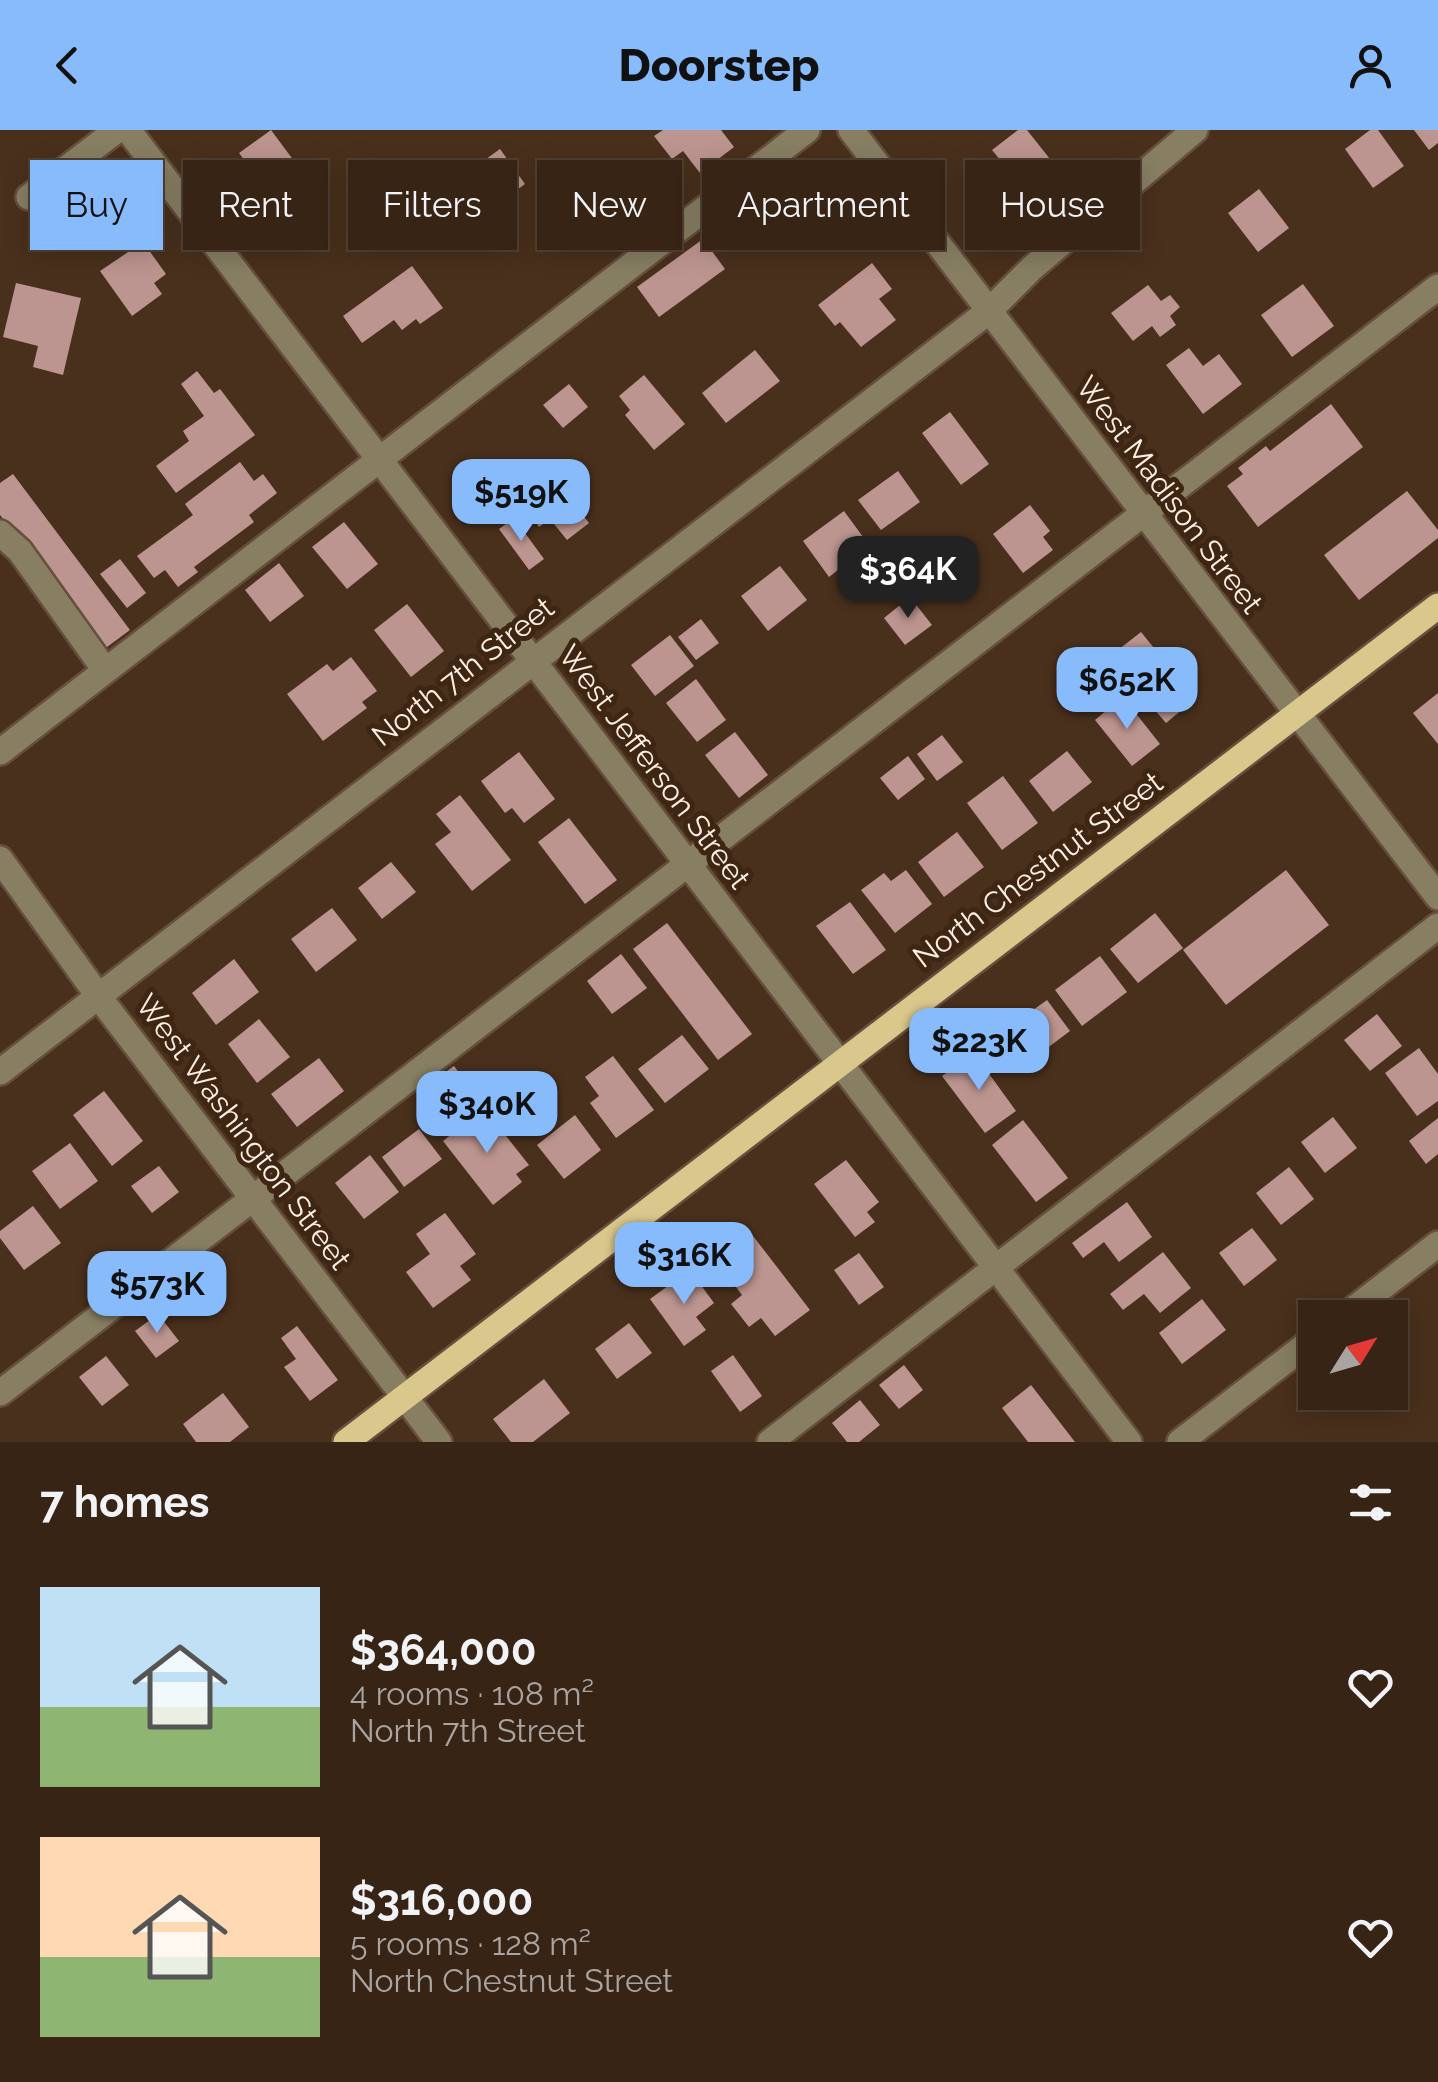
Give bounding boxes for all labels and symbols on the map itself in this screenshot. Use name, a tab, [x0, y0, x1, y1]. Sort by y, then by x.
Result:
street label: West Madison Street	[1069, 369, 1270, 620]
pin: $519K	[451, 459, 591, 544]
pin: $364K	[838, 536, 978, 621]
street label: North 7th Street	[365, 590, 560, 753]
street label: West Jefferson Street	[551, 638, 757, 895]
pin: $652K	[1057, 647, 1197, 732]
street label: North Chestnut Street	[906, 764, 1169, 975]
street label: West Washington Street	[129, 987, 358, 1276]
pin: $223K	[909, 1008, 1049, 1093]
pin: $340K	[417, 1071, 557, 1156]
pin: $316K	[614, 1222, 754, 1307]
pin: $573K	[87, 1251, 227, 1336]
north arrow	[1298, 1300, 1408, 1410]

